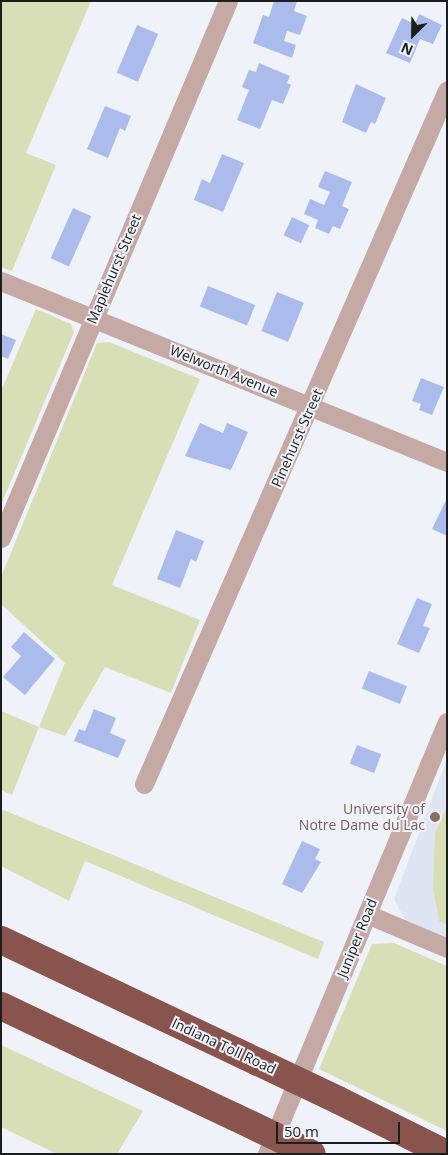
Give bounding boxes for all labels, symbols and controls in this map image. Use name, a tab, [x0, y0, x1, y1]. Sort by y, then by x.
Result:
north arrow	[388, 10, 438, 60]
text: N	[398, 38, 416, 60]
street label: Maplehurst Street	[83, 212, 145, 326]
street label: Welworth Avenue	[167, 342, 281, 400]
street label: Pinehurst Street	[268, 386, 326, 490]
place label: University of Notre Dame du Lac	[299, 801, 425, 834]
marker: University of Notre Dame du Lac	[429, 811, 441, 823]
street label: Juniper Road	[334, 896, 380, 980]
street label: Indiana Toll Road	[169, 1015, 279, 1077]
scale bar	[278, 1112, 402, 1144]
text: 50 m	[284, 1121, 319, 1141]

